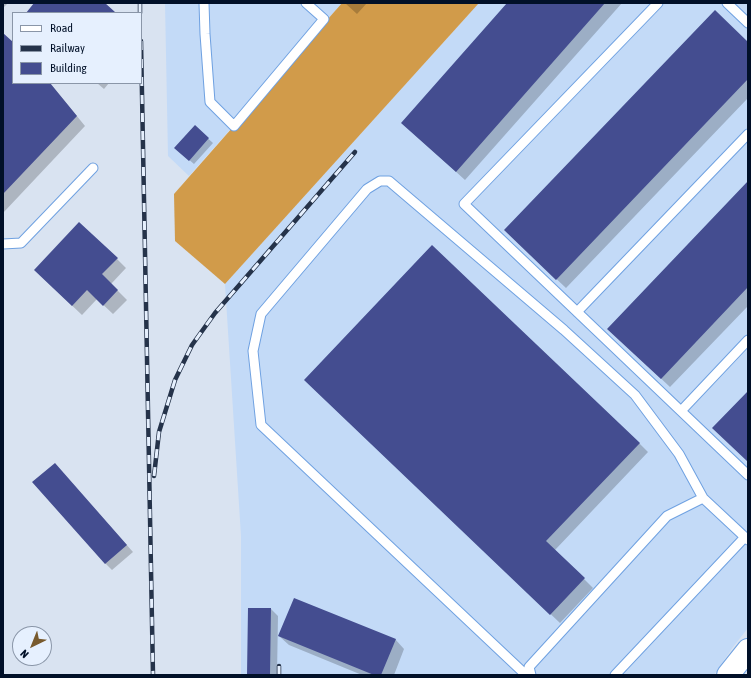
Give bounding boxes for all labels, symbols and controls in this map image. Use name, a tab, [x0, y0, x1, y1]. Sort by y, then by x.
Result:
legend	[12, 12, 142, 84]
text: Road	[50, 21, 73, 35]
text: Railway	[50, 41, 85, 55]
text: Building	[50, 61, 87, 75]
north arrow	[12, 626, 52, 666]
text: N	[18, 647, 31, 661]

